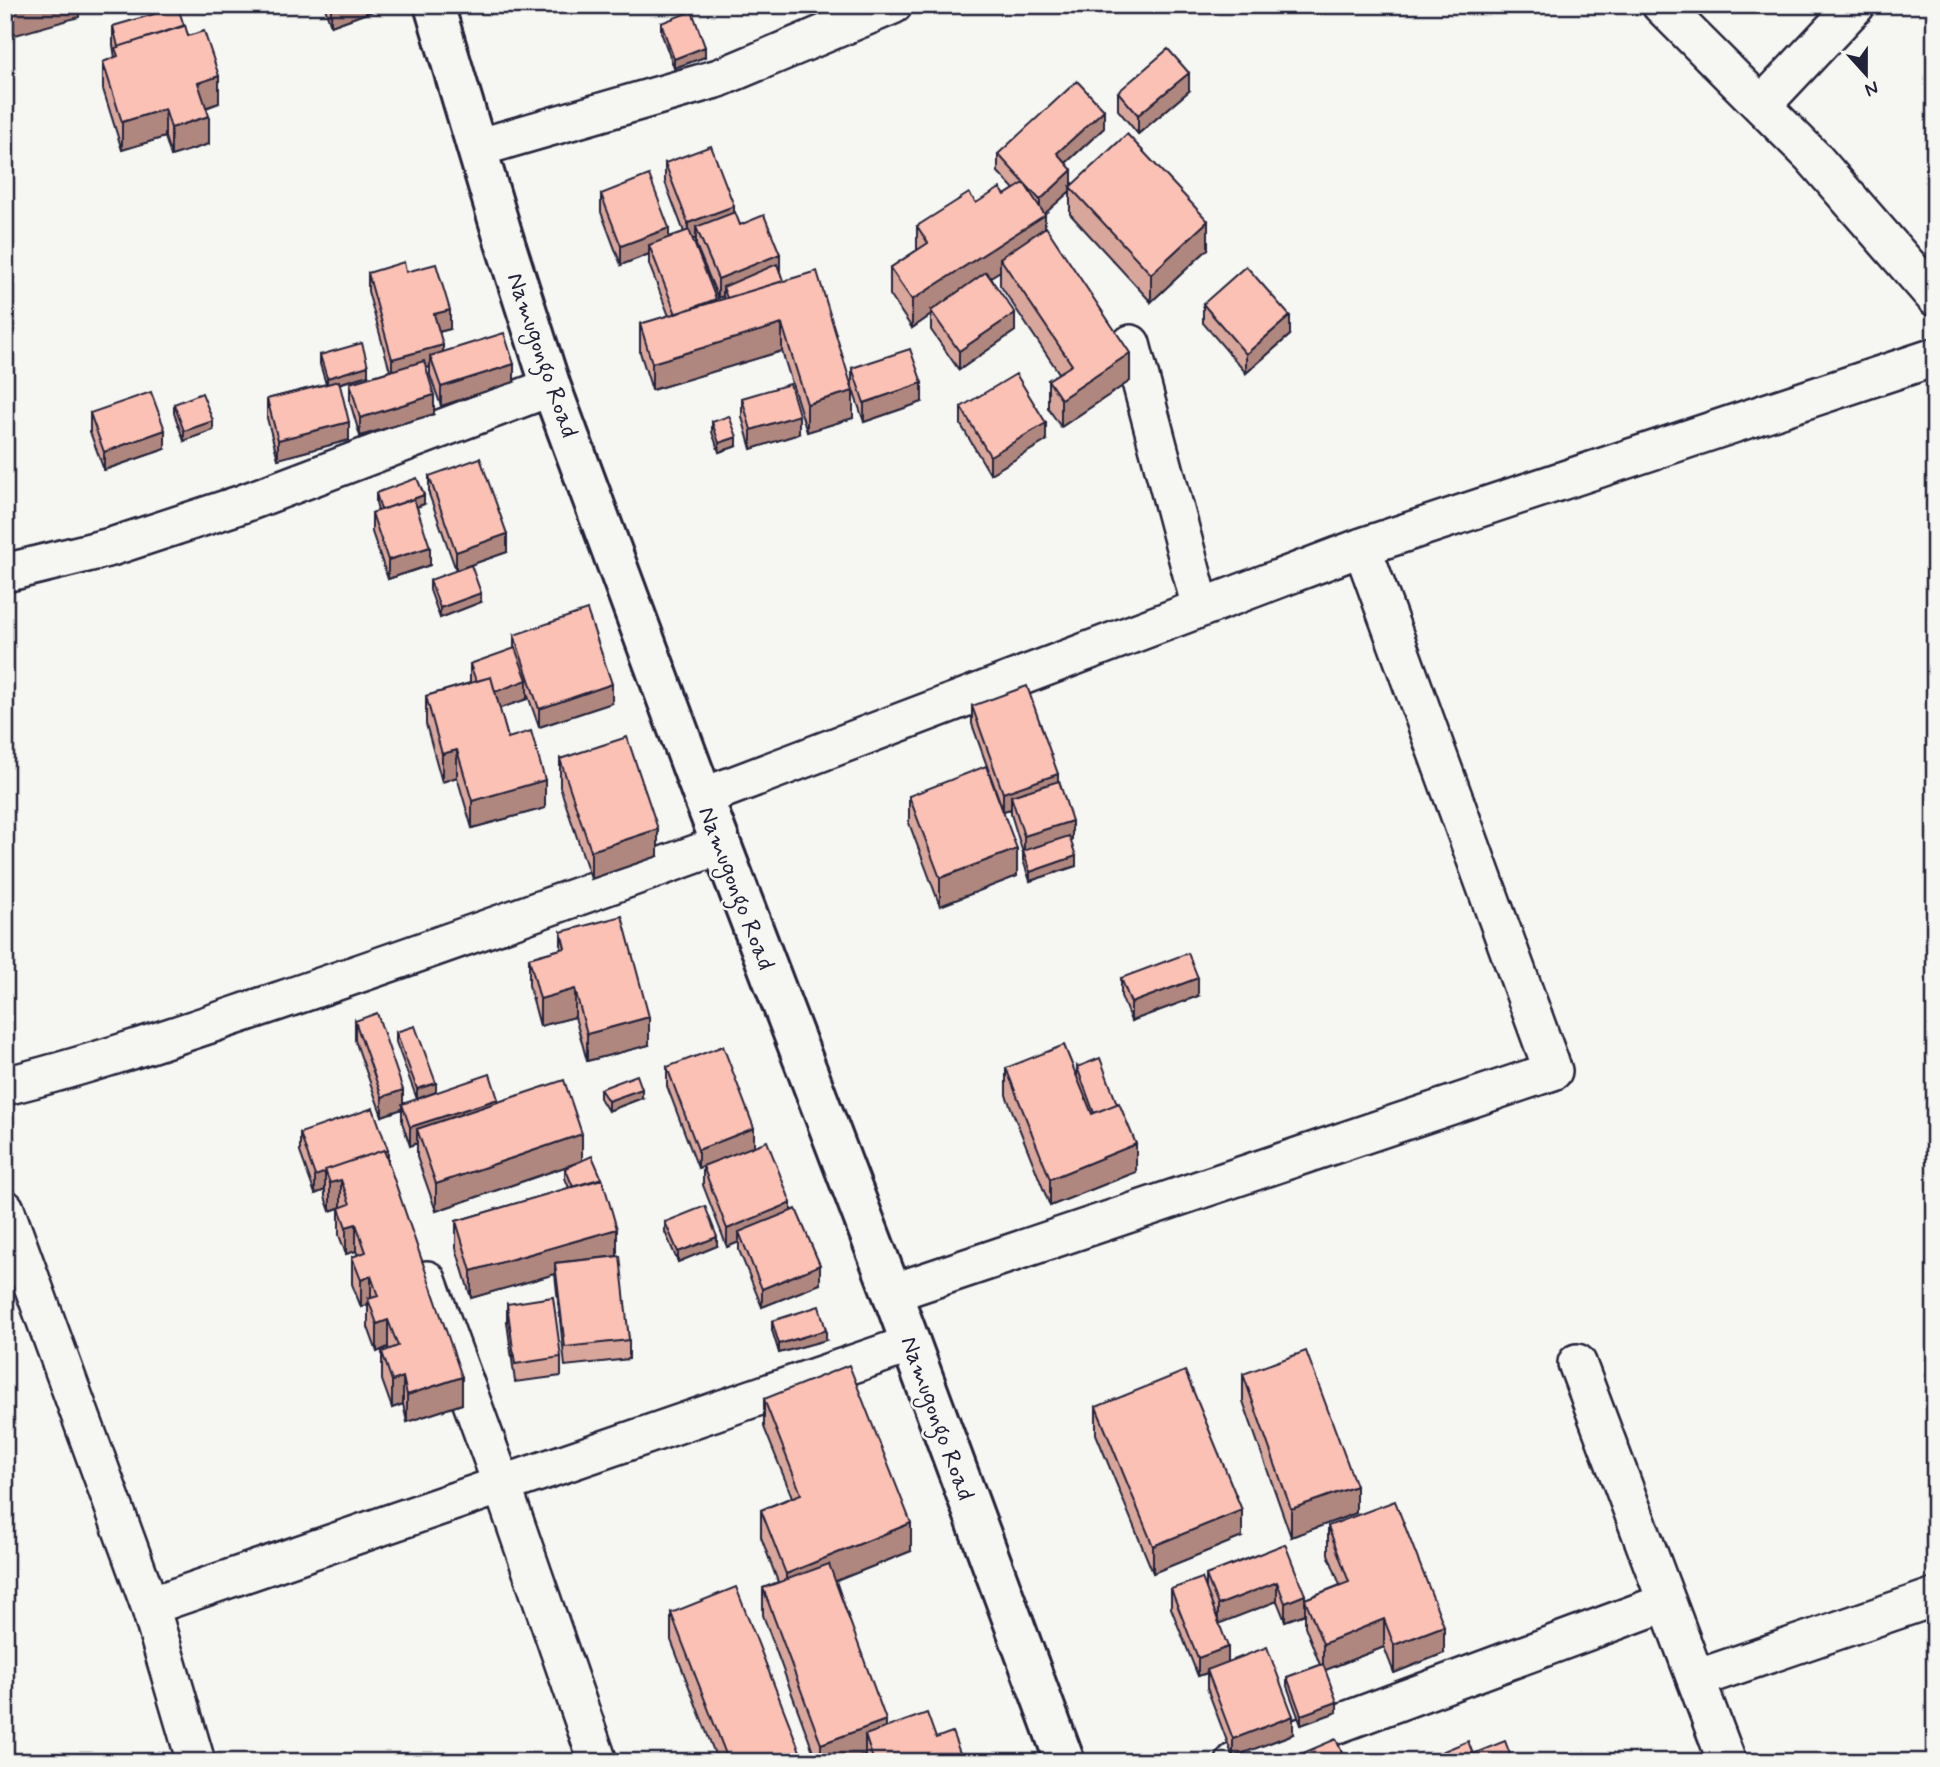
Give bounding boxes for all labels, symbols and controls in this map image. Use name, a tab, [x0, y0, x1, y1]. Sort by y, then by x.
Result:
north arrow	[1832, 38, 1902, 108]
text: N	[1861, 75, 1882, 102]
street label: Namugongo Road	[496, 269, 584, 443]
street label: Namugongo Road	[687, 802, 781, 976]
street label: Namugongo Road	[890, 1332, 981, 1506]

